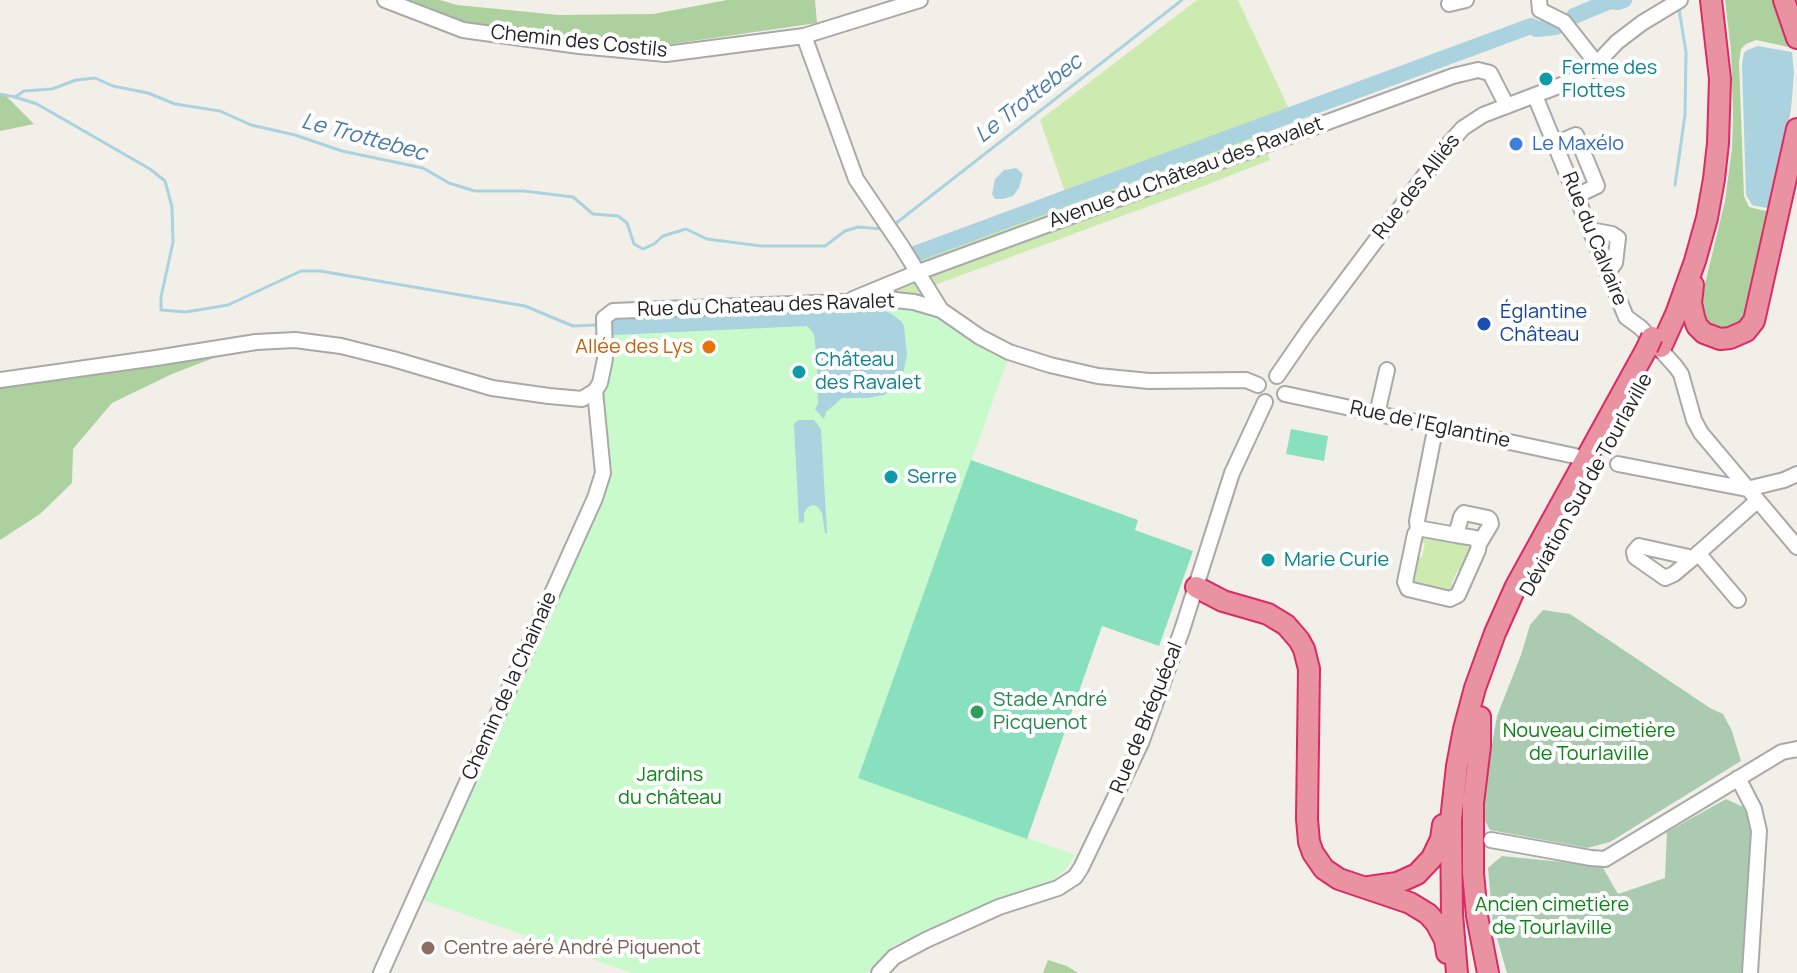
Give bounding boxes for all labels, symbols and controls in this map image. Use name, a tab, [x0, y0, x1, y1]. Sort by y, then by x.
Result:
street label: Chemin des Costils	[489, 21, 669, 63]
water label: Le Trottebec	[970, 49, 1088, 149]
place label: Ferme des Flottes	[1562, 56, 1657, 103]
marker: Ferme des Flottes	[1537, 70, 1555, 88]
water label: Le Trottebec	[299, 109, 429, 167]
street label: Avenue du Château des Ravalet	[1046, 112, 1326, 234]
street label: Rue des Alliés	[1368, 130, 1466, 244]
place label: Le Maxélo	[1532, 132, 1624, 156]
marker: Le Maxélo	[1507, 135, 1525, 153]
street label: Rue du Calvaire	[1556, 169, 1632, 309]
street label: Rue du Chateau des Ravalet	[637, 290, 895, 322]
place label: Églantine Château	[1500, 300, 1587, 347]
marker: Églantine Château	[1475, 315, 1493, 333]
place label: Allée des Lys	[575, 335, 693, 359]
marker: Allée des Lys	[700, 338, 718, 356]
place label: Château des Ravalet	[815, 348, 921, 395]
marker: Château des Ravalet	[790, 363, 808, 381]
street label: Déviation Sud de Tourlaville	[1516, 369, 1658, 601]
street label: Rue de l'Eglantine	[1348, 396, 1512, 454]
place label: Serre	[907, 465, 957, 489]
marker: Serre	[882, 468, 900, 486]
place label: Marie Curie	[1284, 548, 1389, 572]
marker: Marie Curie	[1259, 551, 1277, 569]
street label: Chemin de la Chainaie	[458, 588, 562, 784]
street label: Rue de Bréquécal	[1106, 639, 1188, 797]
place label: Stade André Picquenot	[993, 688, 1107, 735]
marker: Stade André Picquenot	[968, 703, 986, 721]
park label: Nouveau cimetière de Tourlaville	[1503, 719, 1675, 766]
park label: Jardins du château	[618, 763, 722, 810]
park label: Ancien cimetière de Tourlaville	[1475, 893, 1629, 940]
place label: Centre aéré André Piquenot	[444, 936, 701, 960]
marker: Centre aéré André Piquenot	[419, 939, 437, 957]

